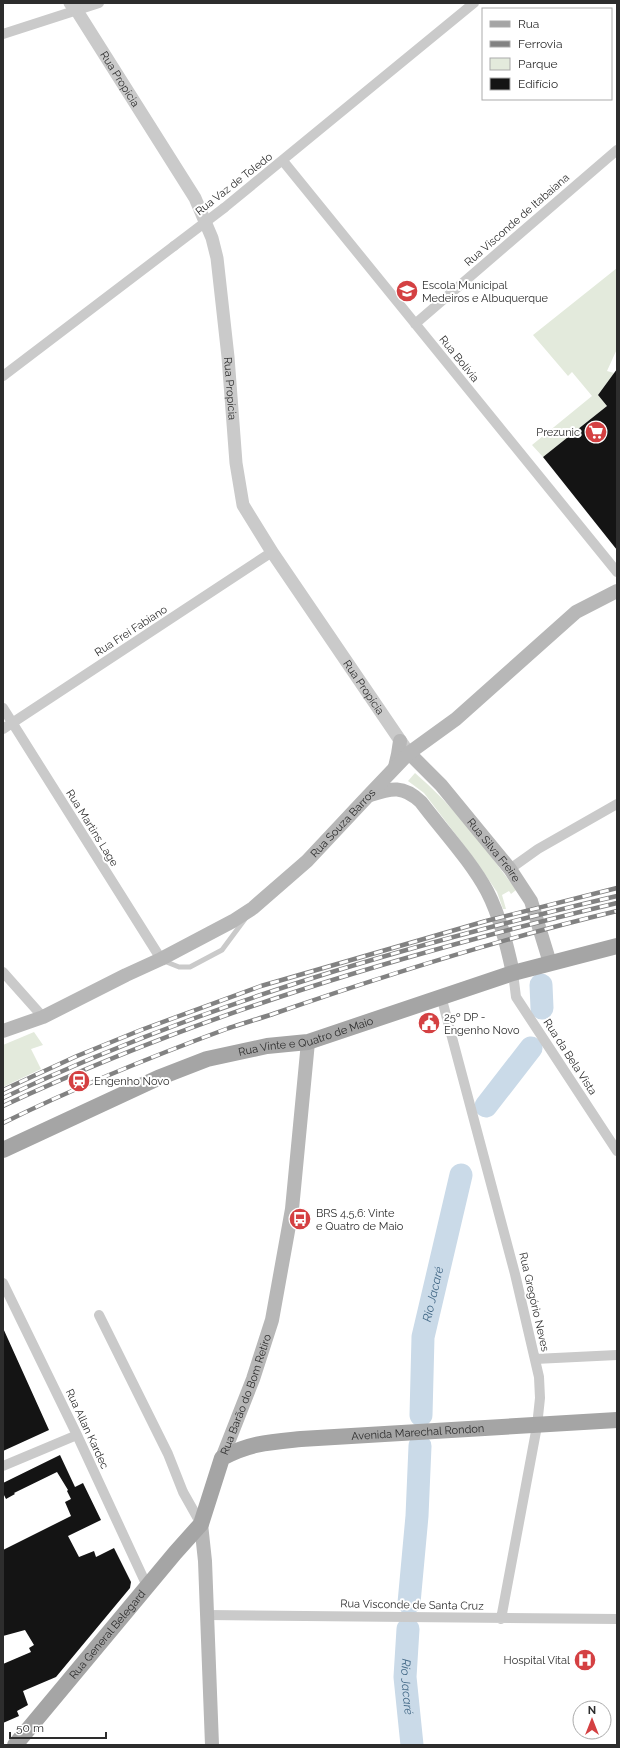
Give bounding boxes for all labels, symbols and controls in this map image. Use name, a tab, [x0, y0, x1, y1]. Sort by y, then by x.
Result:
legend	[482, 8, 612, 100]
text: Rua	[518, 17, 539, 31]
text: Ferrovia	[518, 37, 562, 51]
street label: Rua Propícia	[98, 49, 142, 109]
text: Parque	[518, 57, 558, 71]
text: Edifício	[518, 77, 558, 91]
street label: Rua Vaz de Toledo	[193, 150, 275, 218]
street label: Rua Visconde de Itabaiana	[462, 171, 572, 269]
school or university icon: Escola Municipal Medeiros e Albuquerque	[394, 278, 420, 304]
place label: Escola Municipal Medeiros e Albuquerque	[422, 279, 549, 305]
street label: Rua Bolívia	[436, 333, 482, 385]
street label: Rua Propícia	[222, 356, 239, 420]
supermarket icon: Prezunic	[583, 419, 609, 445]
place label: Prezunic	[536, 426, 580, 439]
street label: Rua Frei Fabiano	[92, 603, 170, 659]
street label: Rua Propícia	[341, 657, 387, 717]
street label: Rua Souza Barros	[307, 786, 378, 860]
street label: Rua Martins Lage	[63, 787, 121, 869]
street label: Rua Silva Freire	[464, 816, 523, 885]
public building icon: 25º DP - Engenho Novo	[416, 1010, 442, 1036]
place label: 25º DP - Engenho Novo	[444, 1011, 520, 1037]
street label: Rua Vinte e Quatro de Maio	[237, 1014, 375, 1059]
street label: Rua da Bela Vista	[541, 1016, 599, 1098]
station icon: Engenho Novo	[66, 1068, 92, 1094]
place label: Engenho Novo	[94, 1075, 170, 1088]
bus stop icon: BRS 4,5,6: Vinte e Quatro de Maio	[287, 1206, 313, 1232]
place label: BRS 4,5,6: Vinte e Quatro de Maio	[316, 1207, 404, 1233]
street label: Rua Gregório Neves	[516, 1251, 552, 1353]
water label: Rio Jacaré	[420, 1265, 446, 1323]
street label: Rua Barão do Bom Retiro	[217, 1332, 274, 1457]
street label: Rua Allan Kardec	[63, 1387, 111, 1471]
street label: Avenida Marechal Rondon	[351, 1421, 485, 1442]
street label: Rua General Belegard	[66, 1587, 148, 1681]
street label: Rua Visconde de Santa Cruz	[340, 1597, 484, 1613]
hospital icon: Hospital Vital	[572, 1647, 598, 1673]
place label: Hospital Vital	[504, 1654, 570, 1667]
water label: Rio Jacaré	[398, 1658, 416, 1716]
north arrow	[572, 1700, 612, 1740]
text: N	[588, 1704, 596, 1717]
scale bar	[10, 1714, 106, 1740]
text: 50 m	[16, 1721, 44, 1735]

